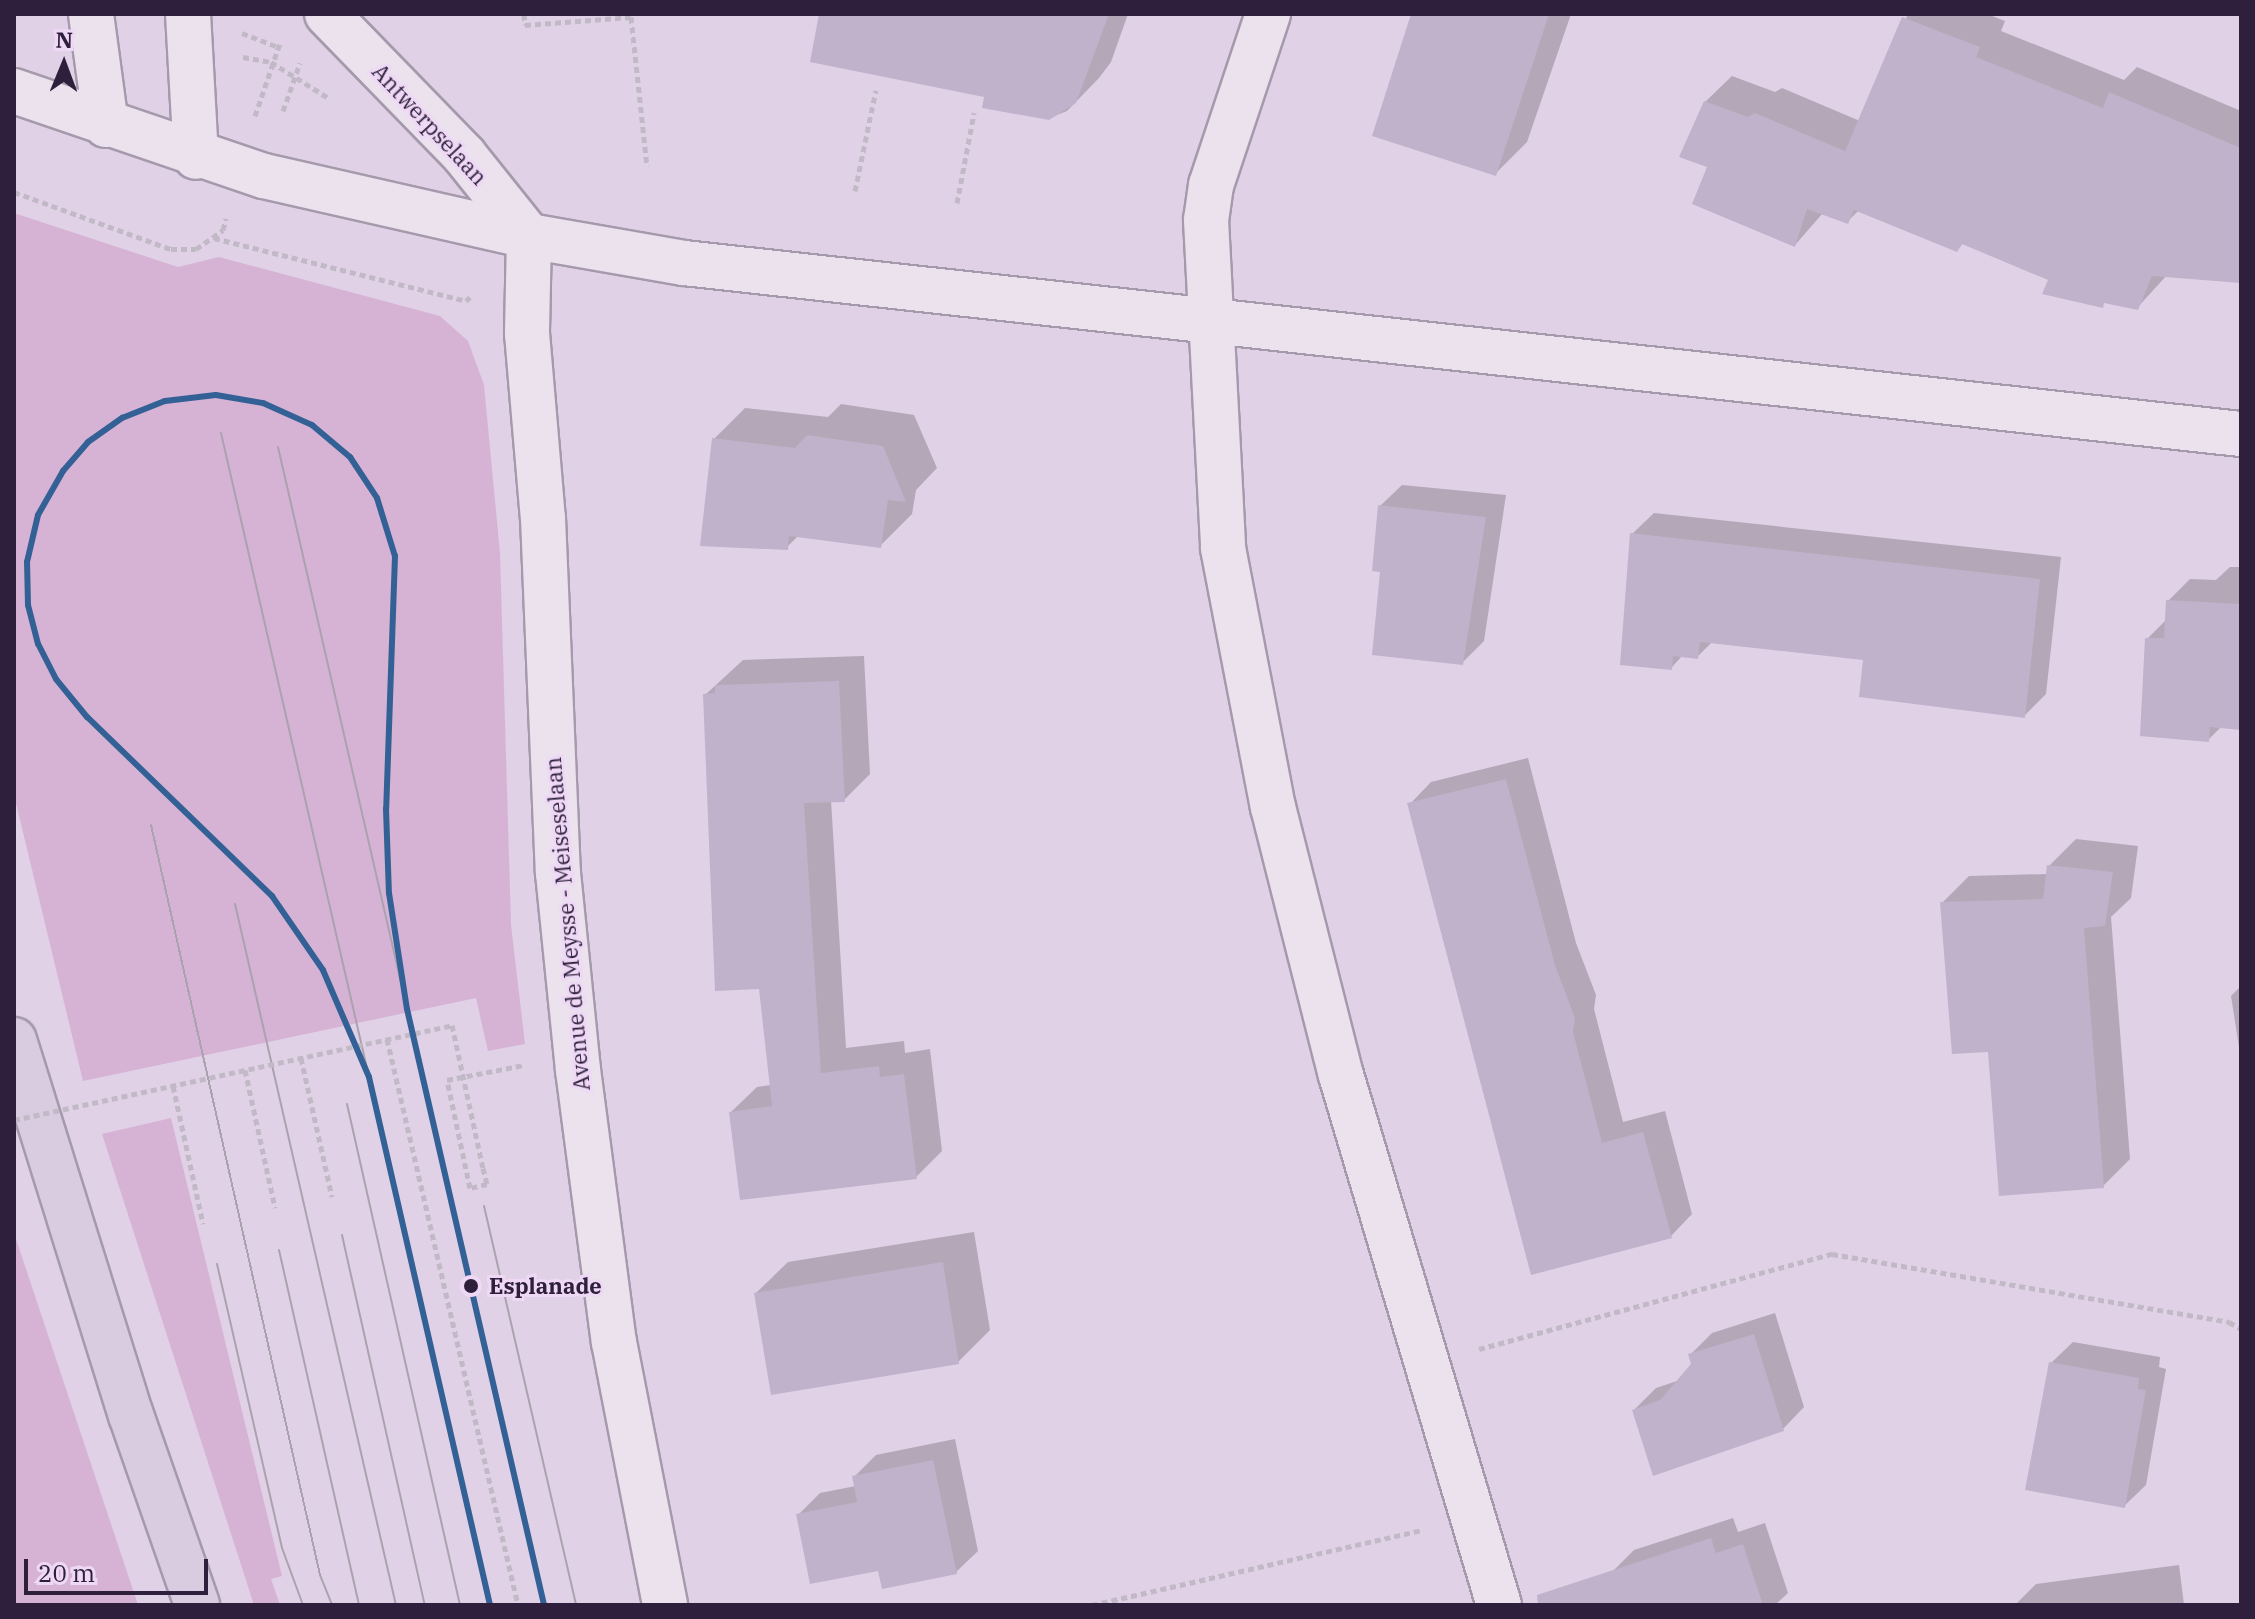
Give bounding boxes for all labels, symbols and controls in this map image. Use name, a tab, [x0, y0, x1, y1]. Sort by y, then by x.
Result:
north arrow	[24, 24, 104, 104]
text: N	[55, 25, 73, 54]
street label: Antwerpselaan	[367, 58, 493, 190]
street label: Avenue de Meysse - Meiseselaan	[539, 756, 595, 1092]
place label: Esplanade	[489, 1273, 602, 1299]
marker: Esplanade	[460, 1275, 482, 1297]
scale bar	[28, 1543, 212, 1593]
text: 20 m	[38, 1557, 95, 1589]

